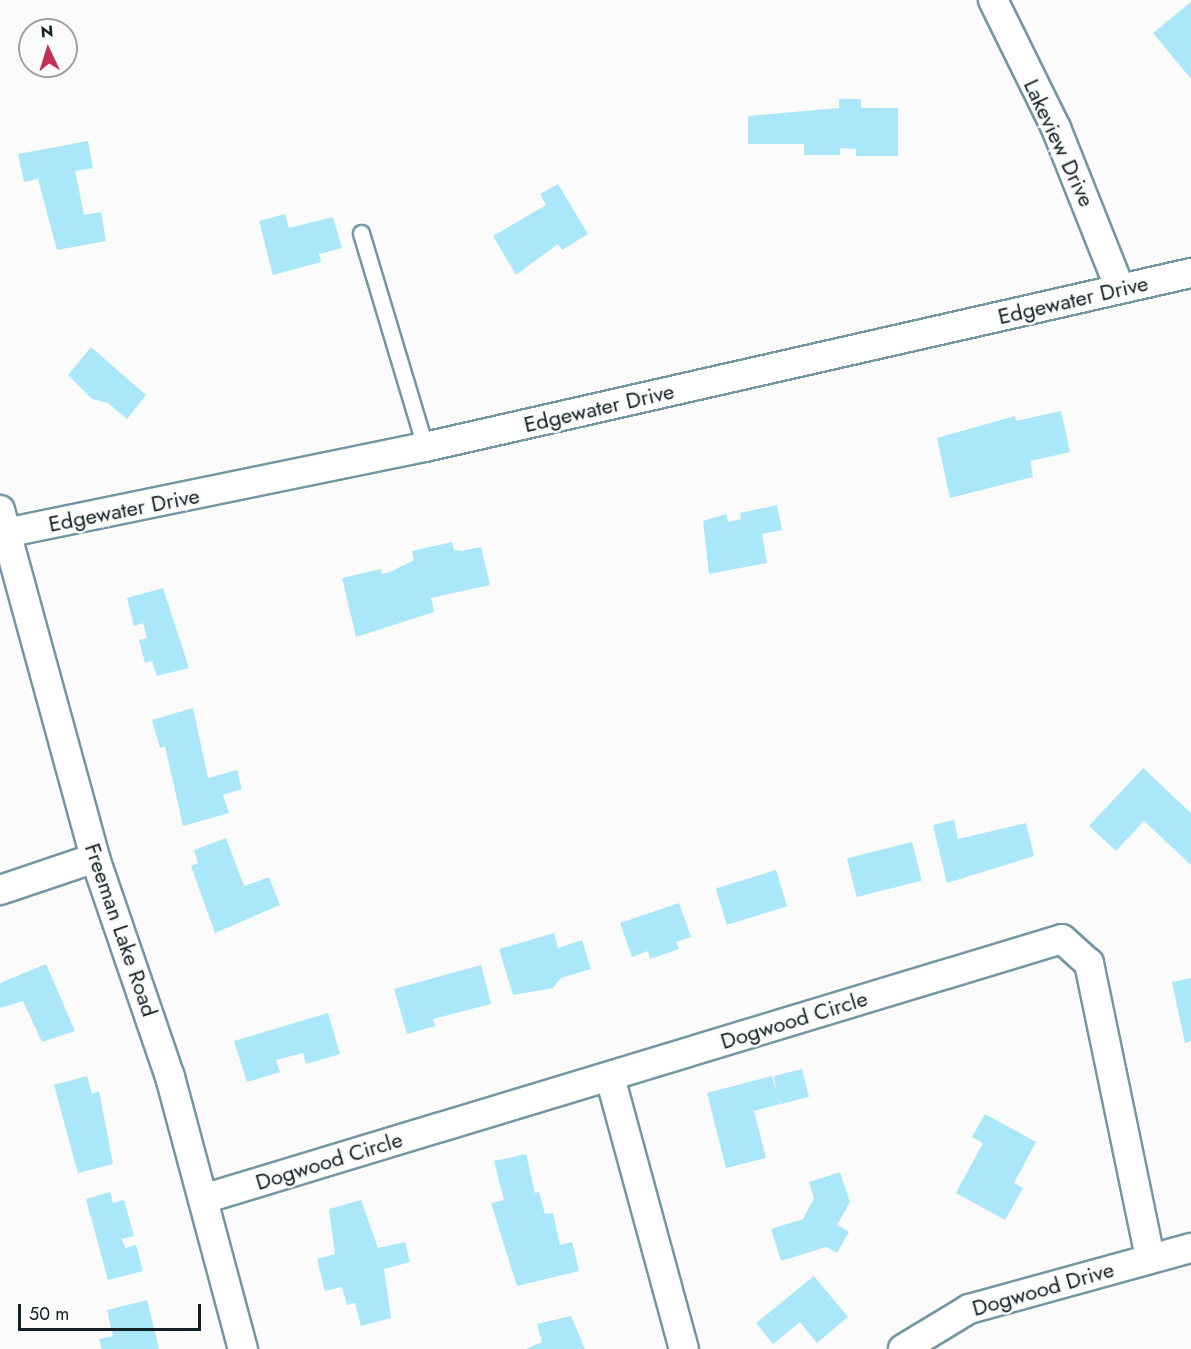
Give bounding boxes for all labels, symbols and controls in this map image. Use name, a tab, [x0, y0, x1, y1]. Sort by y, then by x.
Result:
north arrow	[18, 18, 78, 78]
text: N	[40, 20, 54, 43]
street label: Lakeview Drive	[1018, 75, 1100, 211]
street label: Edgewater Drive	[995, 270, 1151, 330]
street label: Edgewater Drive	[521, 378, 677, 438]
street label: Edgewater Drive	[46, 482, 202, 538]
street label: Freeman Lake Road	[79, 840, 163, 1020]
street label: Dogwood Circle	[717, 985, 871, 1055]
street label: Dogwood Circle	[252, 1126, 406, 1196]
street label: Dogwood Drive	[969, 1256, 1117, 1322]
scale bar	[21, 1292, 204, 1330]
text: 50 m	[29, 1301, 69, 1327]

